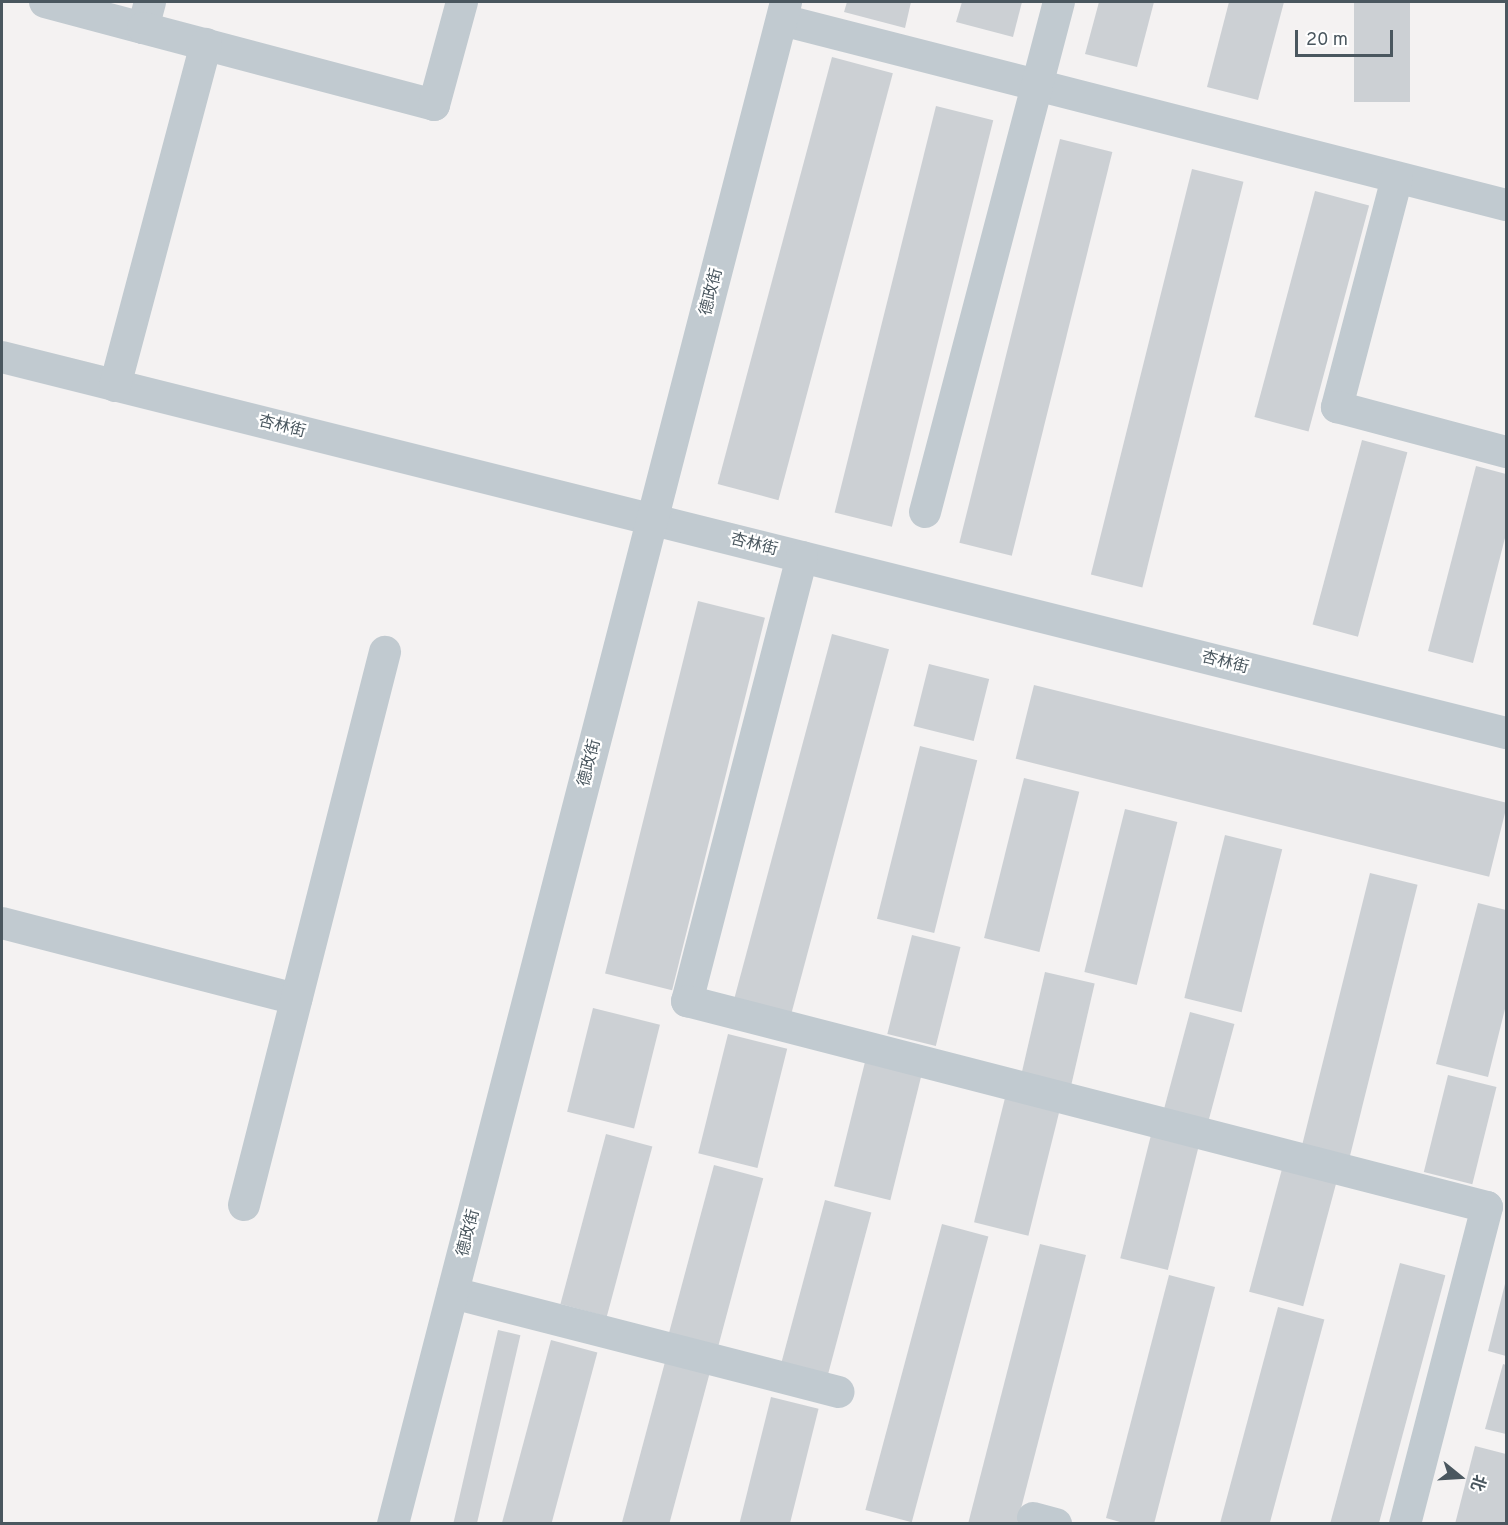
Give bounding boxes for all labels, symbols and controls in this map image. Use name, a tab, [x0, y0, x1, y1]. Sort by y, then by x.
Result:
scale bar	[1298, 18, 1396, 56]
text: 20 m	[1306, 29, 1348, 52]
street label: 德政街	[697, 266, 727, 318]
street label: 杏林街	[256, 412, 308, 442]
street label: 杏林街	[728, 530, 780, 560]
street label: 杏林街	[1199, 648, 1251, 678]
street label: 德政街	[575, 737, 605, 789]
street label: 德政街	[454, 1207, 484, 1259]
north arrow	[1430, 1447, 1490, 1507]
text: 北	[1465, 1472, 1489, 1493]

